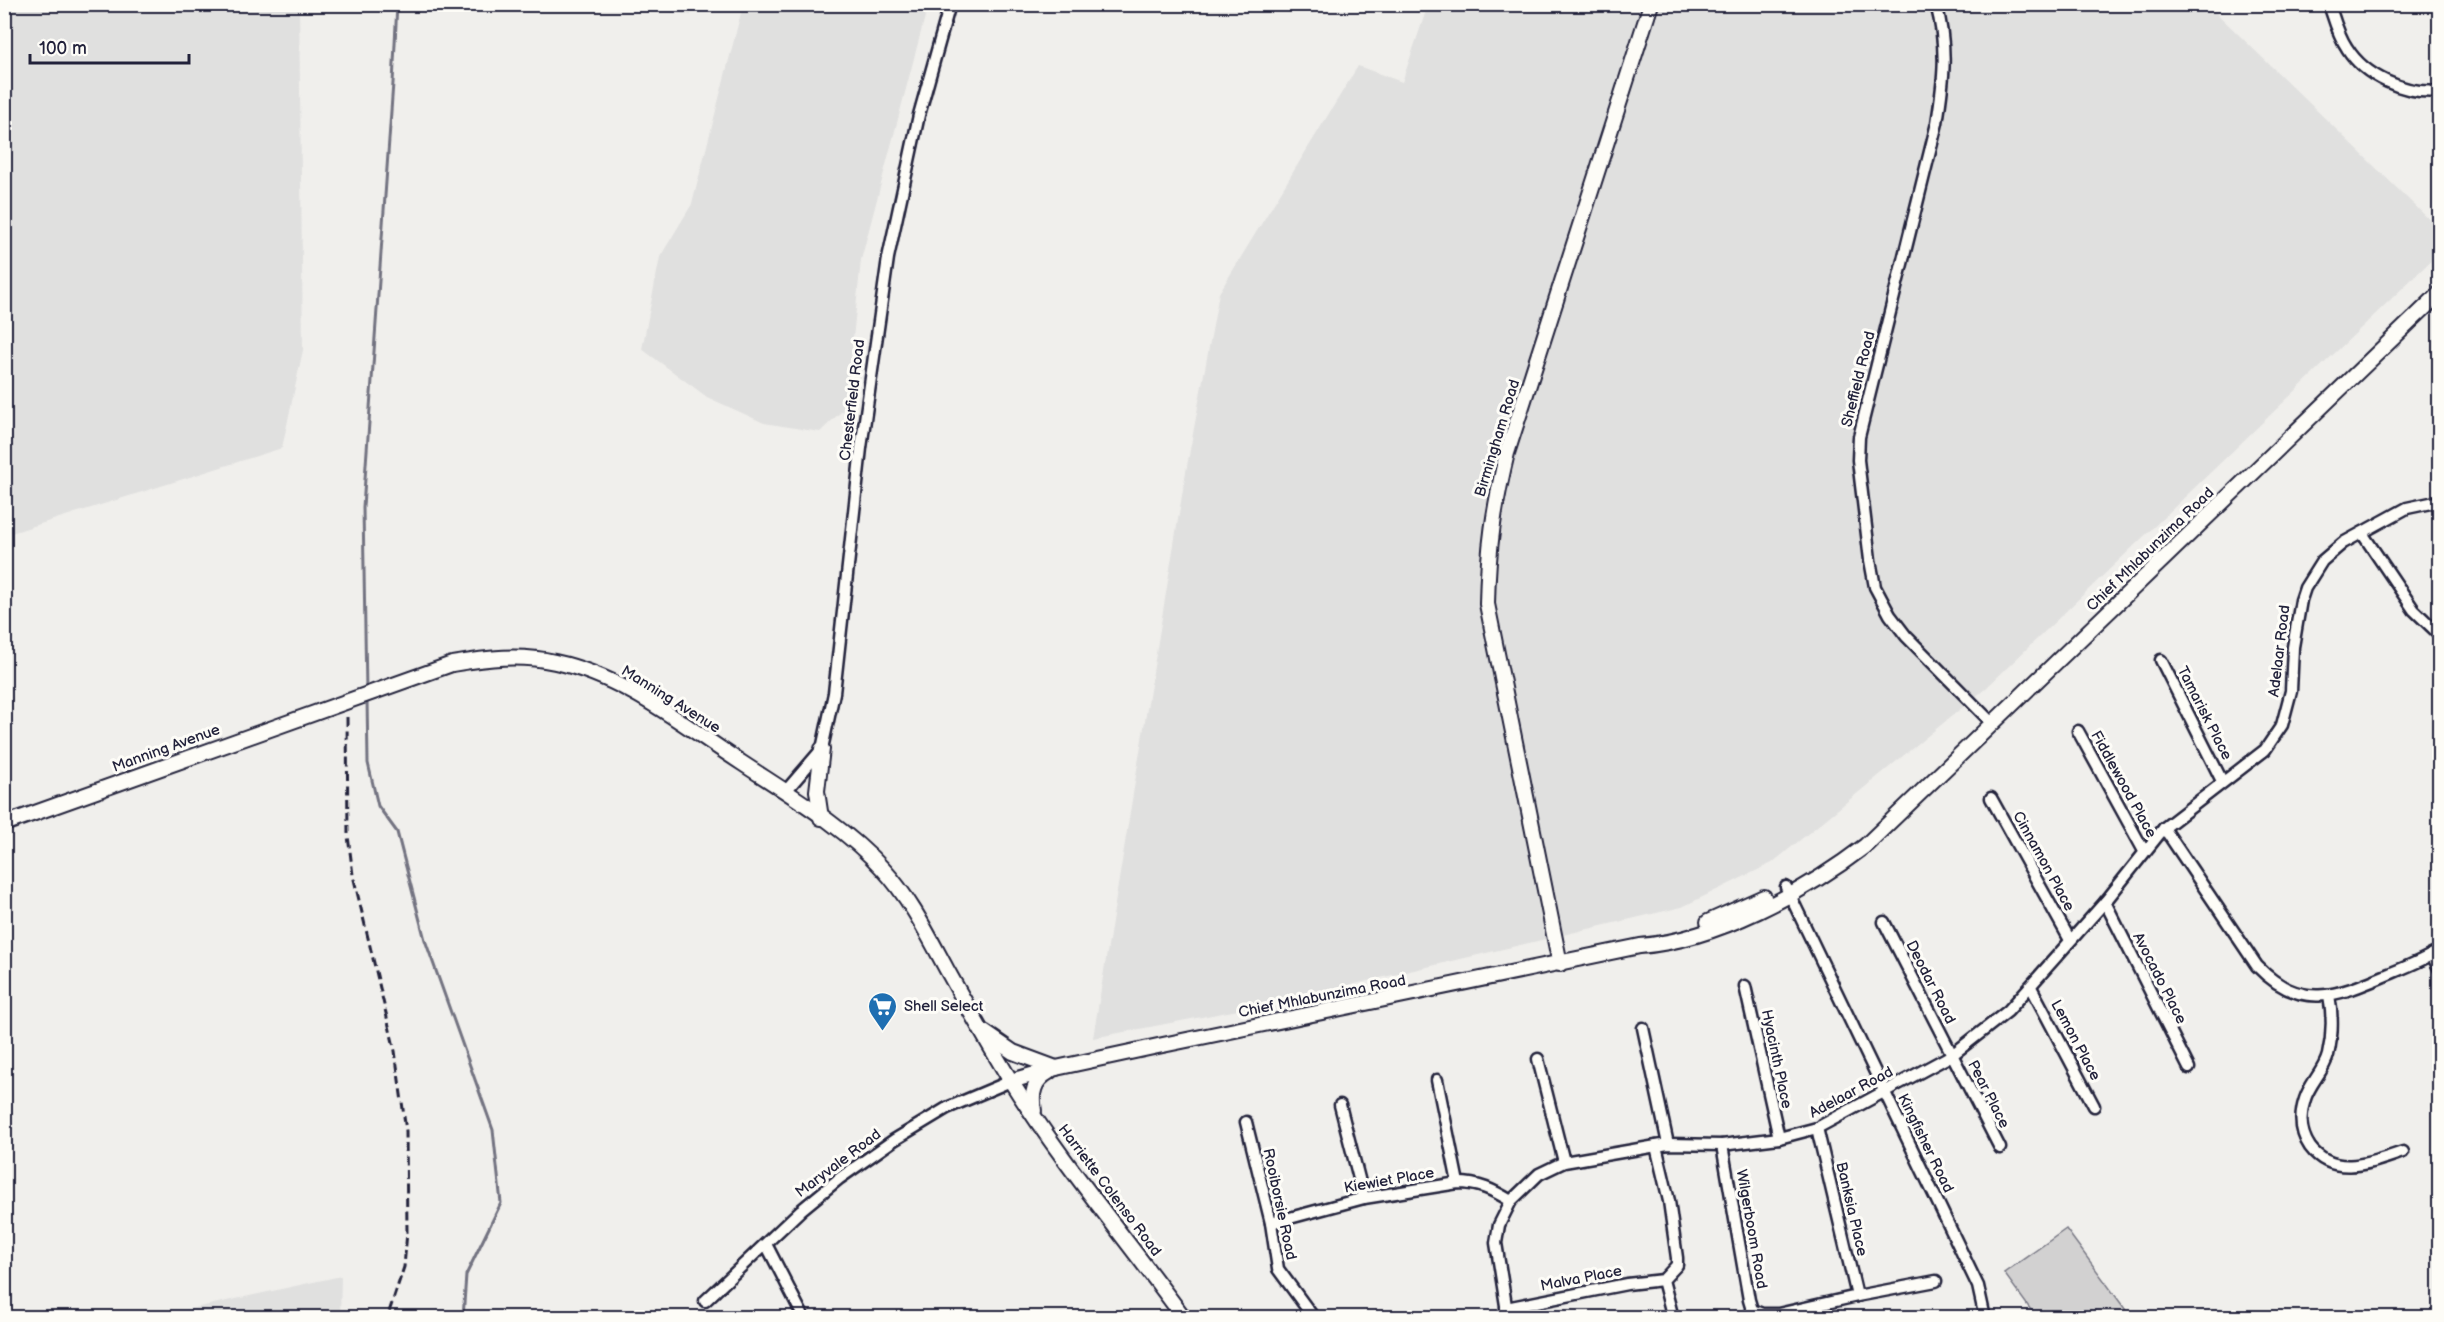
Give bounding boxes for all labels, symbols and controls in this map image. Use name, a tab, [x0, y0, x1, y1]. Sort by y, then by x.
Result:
scale bar	[30, 27, 189, 65]
text: 100 m	[39, 38, 87, 59]
street label: Sheffield Road	[1837, 329, 1880, 429]
street label: Chesterfield Road	[836, 338, 869, 462]
street label: Birmingham Road	[1471, 377, 1524, 499]
street label: Chief Mhlabunzima Road	[2083, 483, 2218, 615]
street label: Adelaar Road	[2264, 604, 2295, 698]
street label: Manning Avenue	[618, 661, 724, 738]
street label: Tamarisk Place	[2173, 663, 2236, 763]
street label: Manning Avenue	[110, 720, 223, 777]
street label: Fiddlewood Place	[2086, 727, 2161, 841]
street label: Cinnamon Place	[2008, 808, 2079, 915]
street label: Avocado Place	[2128, 929, 2191, 1027]
street label: Deodar Road	[1901, 937, 1960, 1027]
street label: Chief Mhlabunzima Road	[1237, 971, 1407, 1022]
supermarket icon: Shell Select	[867, 990, 899, 1032]
place label: Shell Select	[904, 997, 984, 1016]
street label: Lemon Place	[2046, 997, 2105, 1084]
street label: Hyacinth Place	[1757, 1008, 1796, 1110]
street label: Pear Place	[1963, 1057, 2014, 1131]
street label: Adelaar Road	[1806, 1062, 1896, 1122]
street label: Kingfisher Road	[1893, 1091, 1958, 1196]
street label: Harriette Colenso Road	[1054, 1121, 1165, 1260]
street label: Maryvale Road	[792, 1125, 885, 1202]
street label: Rooiborsie Road	[1258, 1146, 1301, 1262]
street label: Banksia Place	[1831, 1160, 1872, 1258]
street label: Kiewiet Place	[1343, 1163, 1436, 1198]
street label: Wilgerboom Road	[1732, 1168, 1771, 1290]
street label: Malva Place	[1539, 1261, 1623, 1296]

